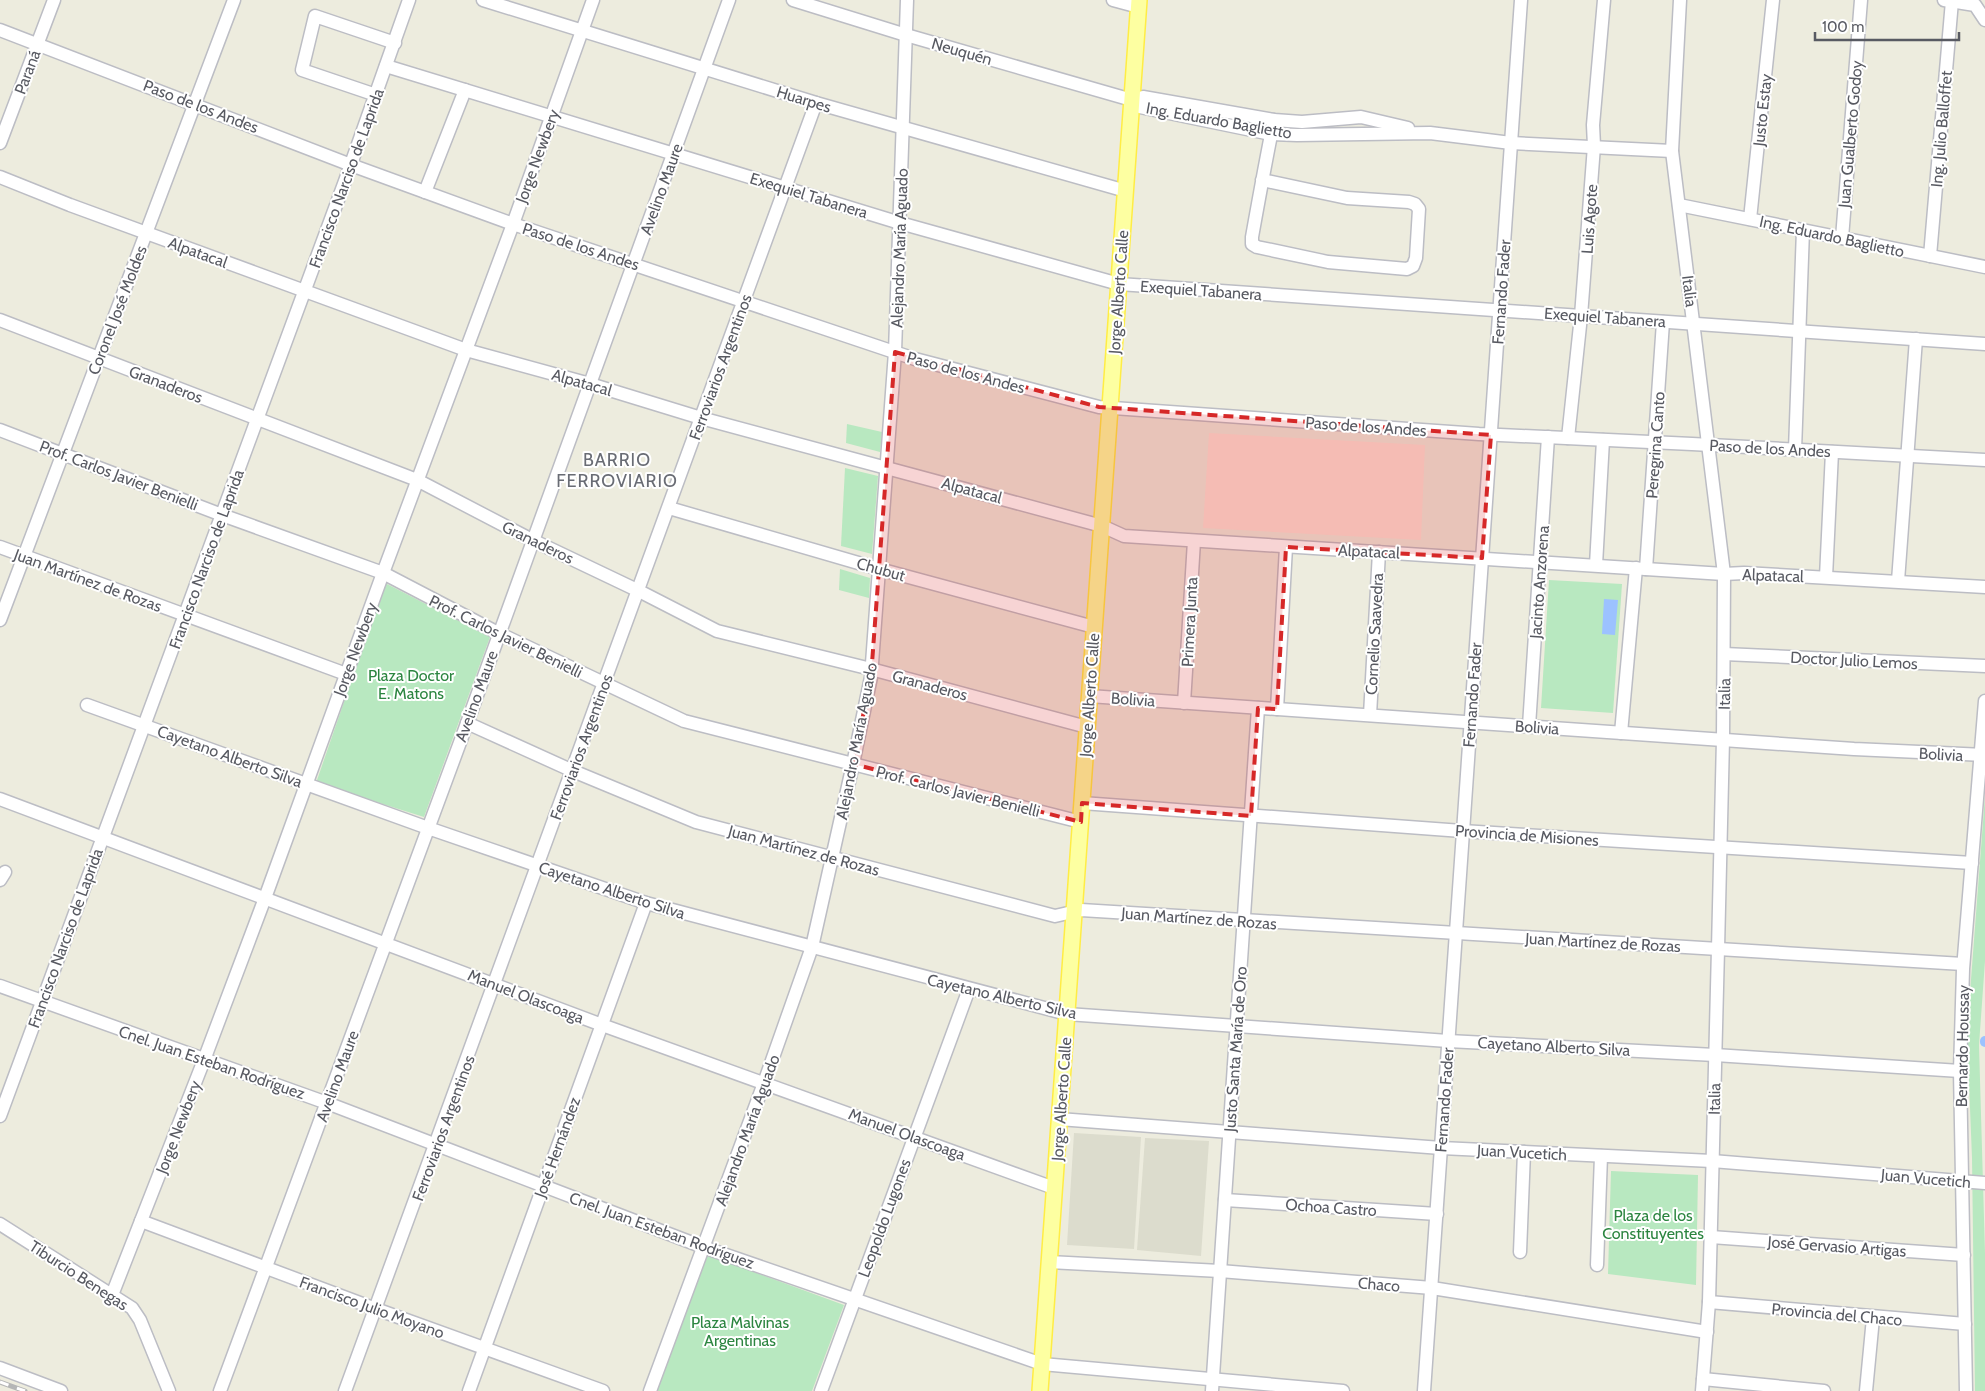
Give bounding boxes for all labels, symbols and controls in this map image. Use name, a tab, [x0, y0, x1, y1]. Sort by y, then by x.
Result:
scale bar	[1815, 10, 1959, 42]
text: 100 m	[1822, 18, 1864, 36]
street label: Neuquén	[929, 34, 994, 69]
street label: Paraná	[10, 47, 45, 97]
street label: Juan Gualberto Godoy	[1835, 60, 1866, 210]
street label: Ing. Julio Balloffet	[1927, 69, 1956, 188]
street label: Justo Estay	[1749, 73, 1776, 148]
street label: Paso de los Andes	[141, 76, 261, 137]
street label: Huarpes	[774, 82, 834, 117]
street label: Francisco Narciso de Laprida	[305, 86, 388, 271]
street label: Ing. Eduardo Baglietto	[1145, 98, 1293, 143]
street label: Jorge Newbery	[511, 107, 563, 207]
street label: Avelino Maure	[636, 141, 687, 237]
street label: Alejandro María Aguado	[887, 168, 912, 328]
street label: Exequiel Tabanera	[748, 169, 870, 223]
street label: Luis Agote	[1578, 184, 1601, 255]
street label: Ing. Eduardo Baglietto	[1758, 212, 1906, 261]
street label: Paso de los Andes	[520, 219, 642, 274]
street label: Jorge Alberto Calle	[1105, 230, 1132, 356]
street label: Alpatacal	[166, 233, 230, 272]
street label: Fernando Fader	[1488, 238, 1515, 345]
street label: Coronel José Moldes	[84, 243, 151, 377]
street label: Italia	[1678, 274, 1701, 308]
street label: Exequiel Tabanera	[1139, 277, 1263, 304]
street label: Ferroviarios Argentinos	[685, 291, 756, 443]
street label: Exequiel Tabanera	[1543, 304, 1667, 331]
street label: Paso de los Andes	[905, 348, 1027, 397]
street label: Granaderos	[126, 362, 206, 407]
street label: Alpatacal	[550, 365, 614, 400]
street label: Peregrina Canto	[1642, 391, 1669, 499]
street label: Paso de los Andes	[1305, 413, 1428, 440]
street label: Prof. Carlos Javier Benielli	[37, 436, 201, 515]
street label: Paso de los Andes	[1709, 436, 1832, 461]
district label: BARRIO FERROVIARIO	[556, 449, 678, 492]
street label: Francisco Narciso de Laprida	[165, 467, 248, 652]
street label: Alpatacal	[940, 473, 1004, 508]
street label: Granaderos	[499, 517, 577, 568]
street label: Jacinto Anzorena	[1526, 524, 1553, 640]
street label: Alpatacal	[1338, 540, 1401, 563]
street label: Juan Martínez de Rozas	[10, 545, 165, 616]
street label: Chubut	[854, 554, 908, 586]
street label: Alpatacal	[1742, 565, 1804, 586]
street label: Cornelio Saavedra	[1362, 572, 1387, 695]
street label: Primera Junta	[1178, 576, 1201, 668]
street label: Prof. Carlos Javier Benielli	[426, 591, 586, 682]
street label: Jorge Newbery	[329, 600, 381, 700]
street label: Jorge Alberto Calle	[1076, 633, 1103, 759]
street label: Fernando Fader	[1459, 641, 1486, 748]
street label: Avelino Maure	[451, 648, 502, 744]
street label: Doctor Julio Lemos	[1790, 648, 1919, 673]
street label: Alejandro María Aguado	[832, 661, 881, 821]
park label: Plaza Doctor E. Matons	[368, 666, 455, 703]
street label: Granaderos	[890, 666, 970, 705]
street label: Ferroviarios Argentinos	[546, 671, 617, 823]
street label: Italia	[1715, 678, 1734, 710]
street label: Bolivia	[1110, 688, 1156, 711]
street label: Bolivia	[1514, 716, 1560, 739]
street label: Cayetano Alberto Silva	[155, 721, 305, 792]
street label: Bolivia	[1918, 744, 1964, 765]
street label: Prof. Carlos Javier Benielli	[874, 762, 1042, 821]
street label: Juan Martínez de Rozas	[725, 821, 882, 880]
street label: Provincia de Misiones	[1454, 821, 1600, 850]
street label: Francisco Narciso de Laprida	[24, 846, 107, 1031]
street label: Cayetano Alberto Silva	[536, 858, 688, 923]
street label: Juan Martínez de Rozas	[1120, 904, 1278, 933]
street label: Juan Martínez de Rozas	[1524, 929, 1682, 956]
street label: Justo Santa María de Oro	[1220, 965, 1251, 1133]
street label: Manuel Olascoaga	[465, 966, 587, 1027]
street label: Cayetano Alberto Silva	[925, 970, 1079, 1023]
street label: Bernardo Houssay	[1952, 985, 1973, 1107]
street label: Cnel. Juan Esteban Rodríguez	[116, 1022, 308, 1103]
street label: Avelino Maure	[312, 1028, 363, 1124]
street label: Cayetano Alberto Silva	[1477, 1033, 1631, 1060]
street label: Jorge Alberto Calle	[1048, 1037, 1075, 1163]
street label: Fernando Fader	[1431, 1046, 1458, 1153]
street label: Ferroviarios Argentinos	[408, 1052, 479, 1204]
street label: Alejandro María Aguado	[711, 1052, 784, 1208]
street label: Jorge Newbery	[152, 1078, 205, 1177]
street label: Italia	[1705, 1083, 1724, 1115]
street label: José Hernández	[530, 1094, 585, 1201]
street label: Manuel Olascoaga	[846, 1104, 968, 1165]
street label: Juan Vucetich	[1475, 1141, 1567, 1164]
street label: Leopoldo Lugones	[854, 1156, 915, 1280]
street label: Juan Vucetich	[1879, 1165, 1972, 1192]
street label: Cnel. Juan Esteban Rodríguez	[567, 1188, 757, 1273]
street label: Ochoa Castro	[1285, 1195, 1377, 1220]
park label: Plaza de los Constituyentes	[1602, 1206, 1704, 1243]
street label: José Gervasio Artigas	[1766, 1232, 1907, 1261]
street label: Tiburcio Benegas	[26, 1236, 132, 1315]
street label: Francisco Julio Moyano	[297, 1272, 447, 1343]
street label: Chaco	[1357, 1273, 1401, 1296]
street label: Provincia del Chaco	[1771, 1299, 1903, 1330]
park label: Plaza Malvinas Argentinas	[691, 1313, 789, 1350]

